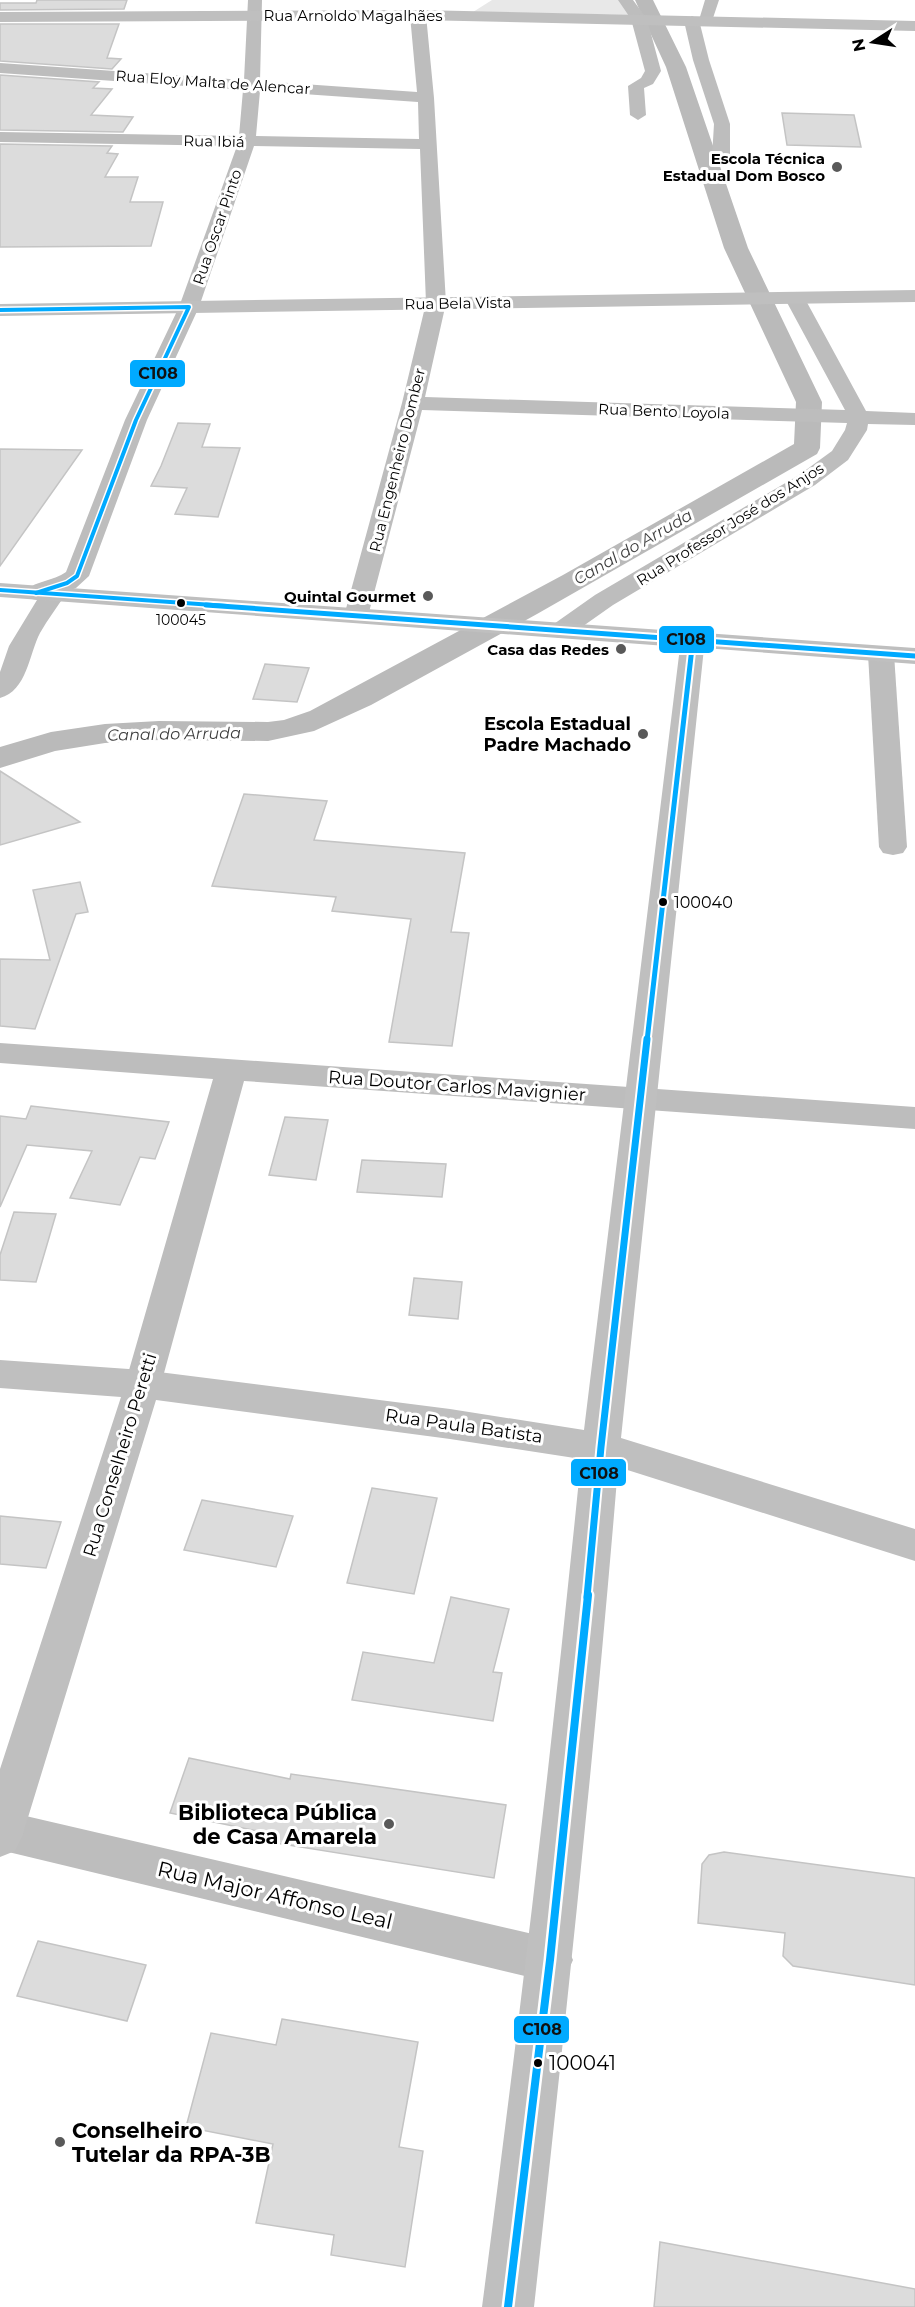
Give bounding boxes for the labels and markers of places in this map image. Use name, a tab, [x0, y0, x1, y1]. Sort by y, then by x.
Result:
place label: Escola Técnica Estadual Dom Bosco	[663, 149, 825, 185]
marker: Escola Técnica Estadual Dom Bosco	[830, 160, 844, 174]
place label: Quintal Gourmet	[284, 587, 416, 606]
marker: Quintal Gourmet	[421, 589, 435, 603]
marker: 100045	[175, 597, 187, 609]
place label: 100045	[156, 611, 206, 629]
place label: Casa das Redes	[487, 640, 609, 659]
marker: Casa das Redes	[614, 642, 628, 656]
place label: Escola Estadual Padre Machado	[484, 713, 631, 756]
marker: Escola Estadual Padre Machado	[636, 727, 650, 741]
place label: 100040	[674, 893, 733, 912]
marker: 100040	[657, 896, 669, 908]
place label: Biblioteca Pública de Casa Amarela	[178, 1800, 377, 1849]
marker: Biblioteca Pública de Casa Amarela	[382, 1817, 396, 1831]
place label: 100041	[549, 2051, 616, 2075]
marker: 100041	[532, 2057, 544, 2069]
place label: Conselheiro Tutelar da RPA-3B	[72, 2118, 271, 2167]
marker: Conselheiro Tutelar da RPA-3B	[53, 2135, 67, 2149]

